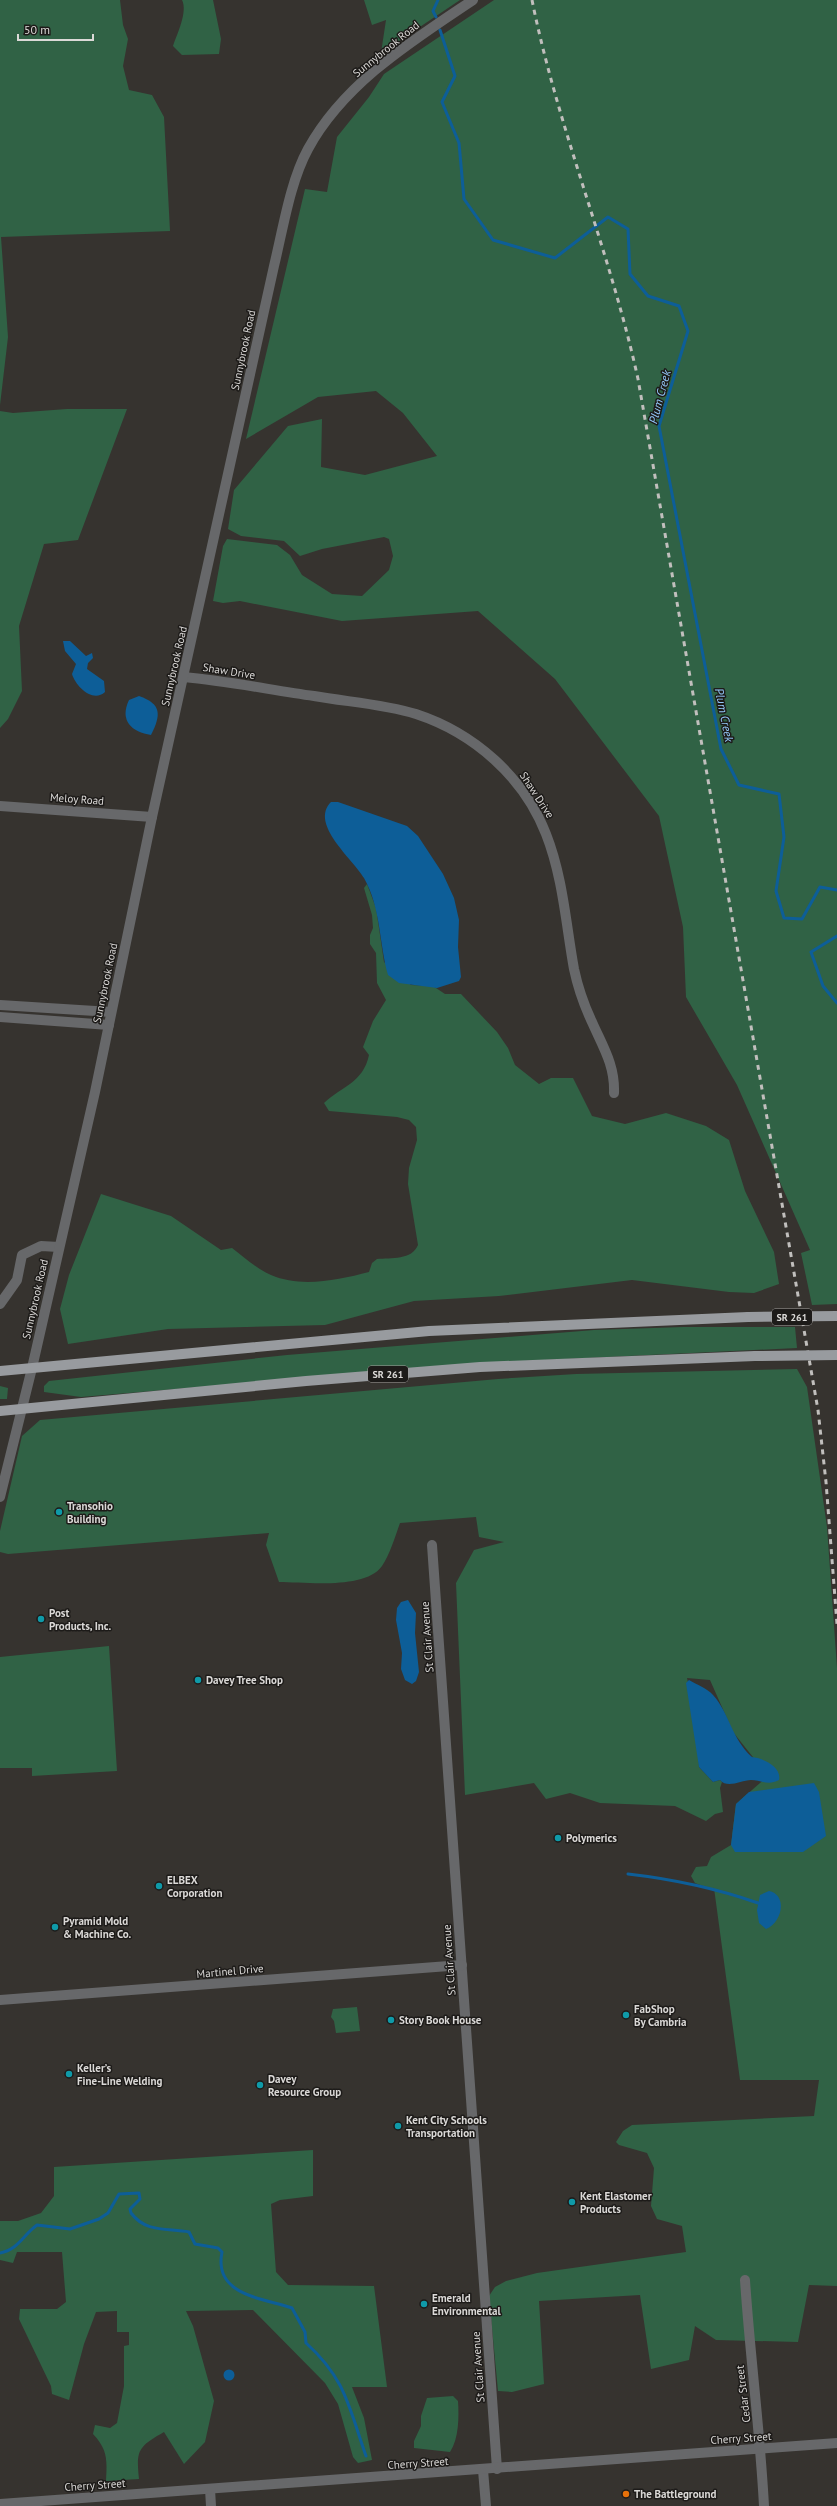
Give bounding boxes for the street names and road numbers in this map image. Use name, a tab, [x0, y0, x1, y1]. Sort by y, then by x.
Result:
street label: Sunnybrook Road	[350, 18, 422, 80]
street label: Sunnybrook Road	[228, 309, 258, 391]
street label: Sunnybrook Road	[158, 625, 190, 707]
street label: Shaw Drive	[202, 660, 257, 682]
street label: Shaw Drive	[517, 769, 557, 821]
street label: Meloy Road	[49, 790, 105, 808]
street label: Sunnybrook Road	[90, 942, 120, 1024]
street label: Sunnybrook Road	[19, 1258, 51, 1340]
road number: SR 261	[772, 1309, 812, 1325]
road number: SR 261	[368, 1366, 408, 1382]
street label: St Clair Avenue	[418, 1601, 436, 1673]
street label: St Clair Avenue	[440, 1924, 458, 1996]
street label: Martinel Drive	[196, 1961, 265, 1981]
street label: St Clair Avenue	[469, 2331, 487, 2403]
street label: Cedar Street	[733, 2364, 753, 2423]
street label: Cherry Street	[710, 2429, 772, 2447]
street label: Cherry Street	[387, 2454, 449, 2472]
street label: Cherry Street	[64, 2476, 126, 2494]

